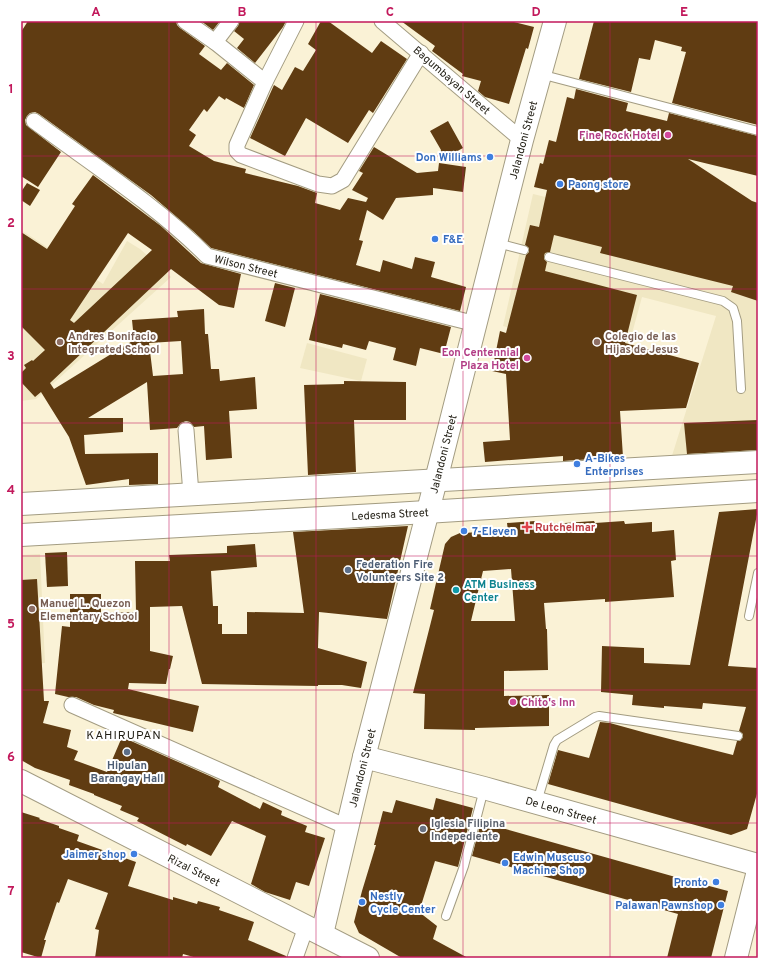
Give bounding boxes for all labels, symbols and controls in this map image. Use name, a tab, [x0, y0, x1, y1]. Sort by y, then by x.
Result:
text: A	[91, 5, 101, 21]
text: B	[238, 5, 247, 21]
text: C	[386, 5, 394, 21]
text: D	[531, 5, 541, 21]
text: E	[680, 5, 688, 21]
street label: Bagumbayan Street	[410, 43, 493, 118]
text: 1	[8, 82, 14, 98]
street label: Jalandoni Street	[507, 99, 541, 181]
place label: Fine Rock Hotel	[579, 129, 660, 143]
marker: Fine Rock Hotel	[663, 130, 673, 140]
place label: Don Williams	[416, 151, 482, 165]
marker: Don Williams	[485, 152, 495, 162]
place label: Paong store	[568, 178, 629, 192]
marker: Paong store	[555, 179, 565, 189]
text: 2	[7, 216, 15, 232]
place label: F&E	[443, 233, 463, 247]
marker: F&E	[430, 234, 440, 244]
street label: Wilson Street	[212, 252, 279, 282]
place label: Andres Bonifacio Integrated School	[68, 330, 159, 357]
place label: Colegio de las Hijas de Jesus	[605, 330, 678, 357]
marker: Andres Bonifacio Integrated School	[55, 337, 65, 347]
marker: Colegio de las Hijas de Jesus	[592, 337, 602, 347]
place label: Eon Centennial Plaza Hotel	[442, 346, 519, 373]
text: 3	[7, 349, 15, 365]
marker: Eon Centennial Plaza Hotel	[522, 353, 532, 363]
street label: Jalandoni Street	[427, 413, 461, 495]
place label: A-Bikes Enterprises	[585, 452, 644, 479]
marker: A-Bikes Enterprises	[572, 459, 582, 469]
text: 4	[7, 483, 15, 499]
street label: Ledesma Street	[351, 506, 429, 524]
place label: Rutchelmar	[535, 521, 596, 535]
marker: Rutchelmar	[522, 522, 532, 532]
place label: 7-Eleven	[472, 525, 516, 539]
marker: 7-Eleven	[459, 526, 469, 536]
place label: Federation Fire Volunteers Site 2	[356, 558, 444, 585]
marker: Federation Fire Volunteers Site 2	[343, 565, 353, 575]
place label: ATM Business Center	[464, 578, 535, 605]
marker: ATM Business Center	[451, 585, 461, 595]
place label: Manuel L. Quezon Elementary School	[40, 597, 137, 624]
marker: Manuel L. Quezon Elementary School	[27, 604, 37, 614]
text: 5	[7, 617, 15, 633]
place label: Chito's Inn	[521, 696, 575, 710]
marker: Chito's Inn	[508, 697, 518, 707]
street label: Jalandoni Street	[346, 727, 380, 809]
district label: KAHIRUPAN	[86, 728, 162, 744]
marker: Hipulan Barangay Hall	[122, 747, 132, 757]
text: 6	[7, 750, 15, 766]
place label: Hipulan Barangay Hall	[91, 759, 163, 786]
street label: De Leon Street	[524, 794, 598, 828]
place label: Iglesia Filipina Indepediente	[431, 817, 505, 844]
marker: Iglesia Filipina Indepediente	[418, 824, 428, 834]
place label: Jaimer shop	[63, 848, 126, 862]
marker: Jaimer shop	[129, 849, 139, 859]
place label: Edwin Muscuso Machine Shop	[513, 851, 591, 878]
street label: Rizal Street	[165, 852, 222, 890]
marker: Edwin Muscuso Machine Shop	[500, 858, 510, 868]
place label: Pronto	[674, 876, 708, 890]
marker: Pronto	[711, 877, 721, 887]
text: 7	[8, 884, 15, 900]
place label: Nestly Cycle Center	[370, 890, 436, 917]
marker: Nestly Cycle Center	[357, 897, 367, 907]
place label: Palawan Pawnshop	[615, 899, 713, 913]
marker: Palawan Pawnshop	[716, 900, 726, 910]

